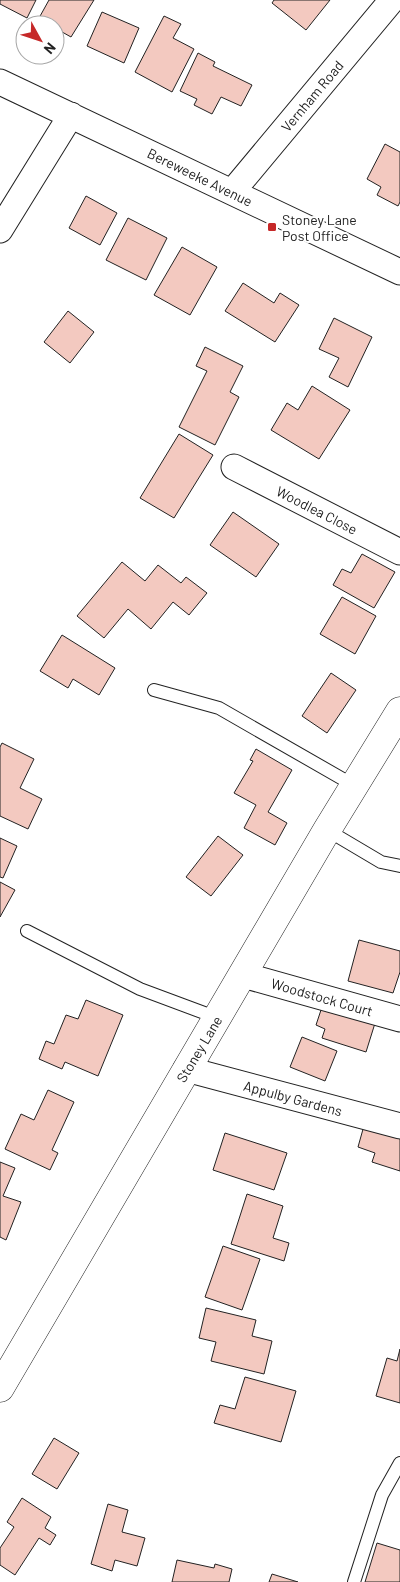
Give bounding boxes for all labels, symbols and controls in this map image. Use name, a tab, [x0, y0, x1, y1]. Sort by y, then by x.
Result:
north arrow	[15, 15, 65, 65]
text: N	[41, 40, 60, 58]
street label: Vernham Road	[277, 57, 347, 135]
street label: Bereweeke Avenue	[145, 144, 255, 210]
place label: Stoney Lane Post Office	[282, 211, 357, 244]
marker: Stoney Lane Post Office	[266, 221, 278, 233]
street label: Woodlea Close	[274, 482, 360, 538]
street label: Woodstock Court	[269, 974, 375, 1020]
street label: Stoney Lane	[172, 1013, 226, 1085]
street label: Appulby Gardens	[242, 1077, 344, 1119]

